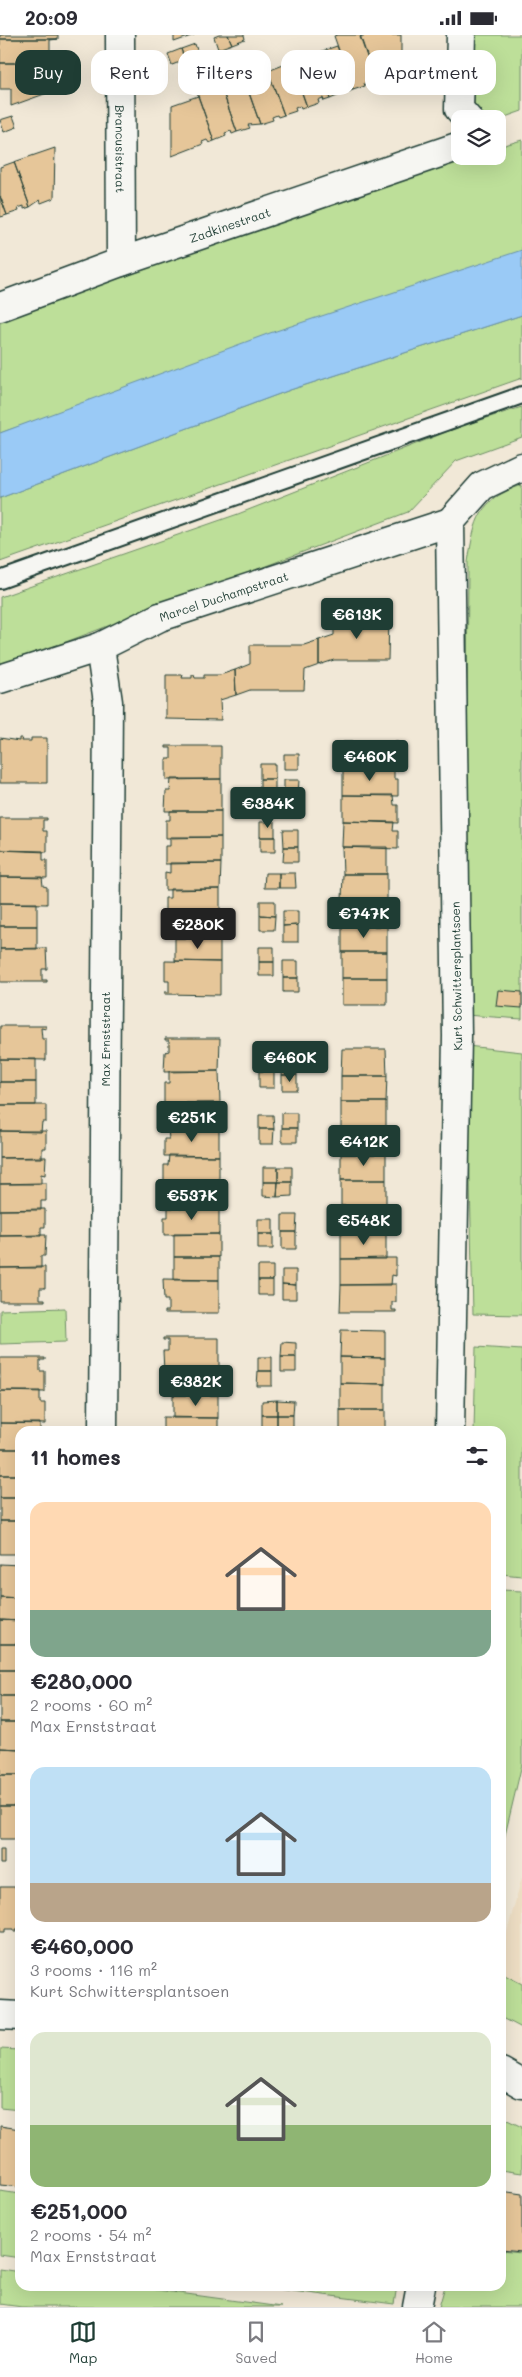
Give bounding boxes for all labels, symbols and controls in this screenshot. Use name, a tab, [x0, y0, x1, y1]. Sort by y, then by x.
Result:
text: 20:09	[25, 5, 78, 30]
chip: Buy	[15, 50, 81, 95]
chip: Rent	[91, 50, 168, 95]
chip: Filters	[178, 50, 271, 95]
chip: New	[281, 50, 355, 95]
chip: Apartment	[365, 50, 496, 95]
street label: Brancusistraat	[112, 105, 129, 193]
map controls	[451, 110, 506, 165]
button: layers	[451, 110, 506, 165]
street label: Zadkinestraat	[187, 204, 272, 246]
street label: Marcel Duchampstraat	[157, 568, 290, 625]
pin: €613K	[322, 597, 392, 640]
text: €613K	[332, 603, 382, 624]
pin: €460K	[335, 739, 405, 782]
text: €460K	[343, 745, 397, 766]
pin: €384K	[233, 787, 303, 829]
text: €384K	[241, 792, 295, 813]
pin: €747K	[329, 897, 399, 939]
street label: Kurt Schwittersplantsoen	[447, 901, 465, 1051]
text: €747K	[338, 902, 390, 923]
pin: €280K	[163, 907, 233, 950]
text: €280K	[172, 913, 224, 934]
street label: Max Ernststraat	[97, 991, 113, 1087]
pin: €460K	[255, 1041, 325, 1083]
text: €460K	[263, 1046, 317, 1067]
pin: €251K	[157, 1101, 227, 1143]
text: €251K	[168, 1106, 216, 1127]
pin: €412K	[329, 1125, 399, 1167]
text: €412K	[339, 1130, 389, 1151]
pin: €537K	[157, 1179, 227, 1221]
text: €537K	[166, 1184, 218, 1205]
pin: €548K	[329, 1203, 399, 1246]
text: €548K	[338, 1209, 390, 1230]
pin: €382K	[161, 1365, 231, 1407]
text: €382K	[170, 1370, 222, 1391]
icon: filters	[463, 1442, 491, 1470]
text: 11 homes	[30, 1443, 121, 1470]
icon: home	[216, 1534, 306, 1624]
text: €280,000	[30, 1667, 132, 1694]
text: 2 rooms · 60 m²	[30, 1694, 152, 1715]
text: Max Ernststraat	[30, 1715, 157, 1736]
icon: home	[216, 1799, 306, 1889]
text: €460,000	[30, 1932, 134, 1959]
text: 3 rooms · 116 m²	[30, 1959, 157, 1980]
text: Kurt Schwittersplantsoen	[30, 1980, 229, 2001]
icon: home	[216, 2064, 306, 2154]
text: €251,000	[30, 2197, 127, 2224]
text: 2 rooms · 54 m²	[30, 2224, 151, 2245]
text: Max Ernststraat	[30, 2245, 157, 2266]
tab: Map	[69, 2318, 97, 2367]
tab: Saved	[235, 2318, 277, 2367]
tab: Home	[415, 2318, 453, 2367]

